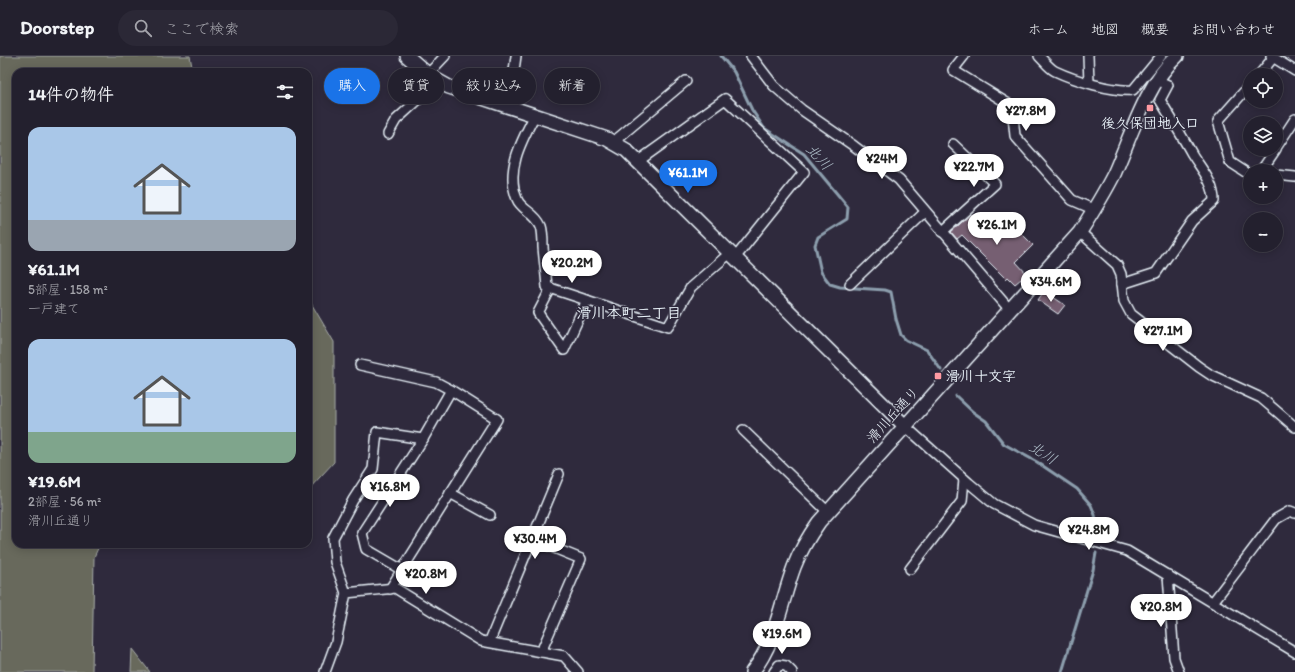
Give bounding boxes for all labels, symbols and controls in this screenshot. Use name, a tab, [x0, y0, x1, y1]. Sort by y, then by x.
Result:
search box	[118, 10, 398, 46]
text: Doorstep	[20, 16, 94, 39]
icon: search	[132, 17, 154, 39]
text: ここで検索	[164, 20, 239, 38]
text: ホーム	[1028, 21, 1069, 38]
text: 地図	[1091, 21, 1119, 38]
text: 概要	[1141, 21, 1169, 38]
text: お問い合わせ	[1191, 21, 1275, 38]
chip: 購入	[324, 68, 380, 104]
chip: 賃貸	[388, 68, 444, 104]
chip: 絞り込み	[452, 68, 536, 104]
chip: 新着	[544, 68, 600, 104]
map controls	[1243, 68, 1283, 252]
button: locate	[1243, 68, 1283, 108]
icon: filters	[274, 81, 296, 103]
text: 14件の物件	[28, 84, 114, 104]
pin: ¥27.8M	[993, 98, 1059, 132]
text: ¥27.8M	[1005, 103, 1047, 118]
marker: 後久保団地入口	[1145, 103, 1155, 113]
place label: 後久保団地入口	[1101, 115, 1199, 132]
button: layers	[1243, 116, 1283, 156]
water label: 北川	[802, 140, 836, 174]
pin: ¥24M	[858, 146, 906, 180]
text: ¥24M	[866, 151, 898, 166]
icon: home	[126, 153, 198, 225]
pin: ¥22.7M	[941, 154, 1007, 188]
text: ¥22.7M	[954, 159, 994, 174]
pin: ¥61.1M	[655, 160, 721, 194]
button: +	[1243, 164, 1283, 204]
text: ¥61.1M	[668, 165, 708, 180]
pin: ¥26.1M	[964, 212, 1030, 246]
button: −	[1243, 212, 1283, 252]
text: ¥26.1M	[977, 217, 1017, 232]
pin: ¥20.2M	[539, 250, 605, 284]
text: ¥20.2M	[551, 255, 593, 270]
text: ¥61.1M	[28, 259, 80, 279]
pin: ¥34.6M	[1018, 269, 1084, 303]
text: ¥34.6M	[1030, 274, 1072, 289]
text: 5部屋 · 158 m²	[28, 282, 108, 297]
text: 一戸建て	[28, 301, 80, 316]
district label: 滑川本町二丁目	[576, 304, 682, 322]
pin: ¥27.1M	[1130, 318, 1196, 352]
text: ¥27.1M	[1143, 323, 1183, 338]
icon: home	[126, 365, 198, 437]
place label: 滑川十文字	[946, 368, 1016, 385]
marker: 滑川十文字	[933, 371, 943, 381]
street label: 滑川丘通り	[863, 383, 923, 447]
water label: 北川	[1026, 437, 1060, 469]
text: ¥19.6M	[28, 471, 81, 491]
pin: ¥16.8M	[357, 474, 423, 508]
text: ¥16.8M	[370, 479, 410, 494]
text: 2部屋 · 56 m²	[28, 494, 101, 509]
text: 滑川丘通り	[28, 513, 93, 528]
pin: ¥24.8M	[1056, 517, 1122, 551]
text: ¥24.8M	[1068, 522, 1110, 537]
pin: ¥30.4M	[502, 526, 568, 560]
text: ¥30.4M	[513, 531, 557, 546]
pin: ¥20.8M	[393, 561, 459, 595]
text: ¥20.8M	[405, 566, 447, 581]
pin: ¥20.8M	[1128, 594, 1194, 628]
text: ¥20.8M	[1140, 599, 1182, 614]
pin: ¥19.6M	[749, 621, 815, 655]
text: ¥19.6M	[762, 626, 802, 641]

